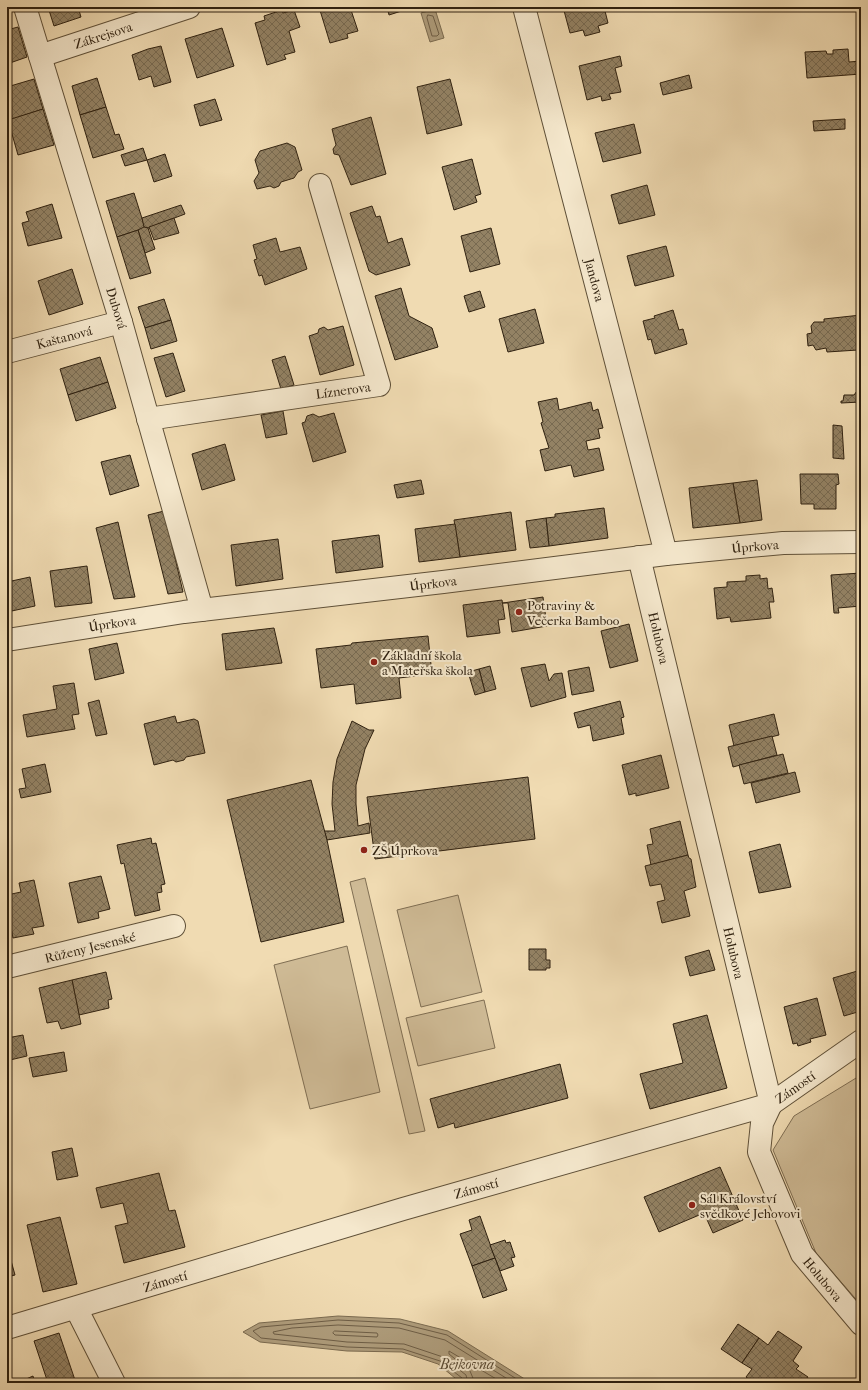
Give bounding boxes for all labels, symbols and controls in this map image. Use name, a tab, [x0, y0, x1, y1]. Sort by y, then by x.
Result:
street label: Zákrejsova	[72, 19, 135, 52]
street label: Jandova	[581, 256, 608, 304]
street label: Dubová	[103, 285, 130, 332]
street label: Kaštanová	[35, 323, 95, 352]
street label: Líznerova	[315, 379, 373, 402]
street label: Úprkova	[731, 537, 780, 556]
street label: Úprkova	[408, 573, 459, 594]
place label: Potraviny & Večerka Bamboo	[526, 598, 620, 628]
marker: Potraviny & Večerka Bamboo	[514, 607, 524, 617]
street label: Holubova	[645, 611, 672, 667]
street label: Úprkova	[87, 612, 138, 635]
place label: Základní škola a Mateřska škola	[382, 648, 474, 678]
marker: Základní škola a Mateřska škola	[369, 657, 379, 667]
place label: ZŠ Úprkova	[372, 843, 439, 858]
marker: ZŠ Úprkova	[359, 845, 369, 855]
street label: Holubova	[720, 926, 747, 982]
street label: Růženy Jesenské	[43, 929, 138, 966]
street label: Zámostí	[772, 1068, 818, 1107]
street label: Zámostí	[452, 1175, 500, 1202]
place label: Sál Království svědkové Jehovovi	[700, 1191, 801, 1221]
marker: Sál Království svědkové Jehovovi	[687, 1200, 697, 1210]
street label: Holubova	[800, 1254, 846, 1305]
street label: Zámostí	[141, 1268, 189, 1295]
water label: Bejkovna	[439, 1356, 494, 1373]

